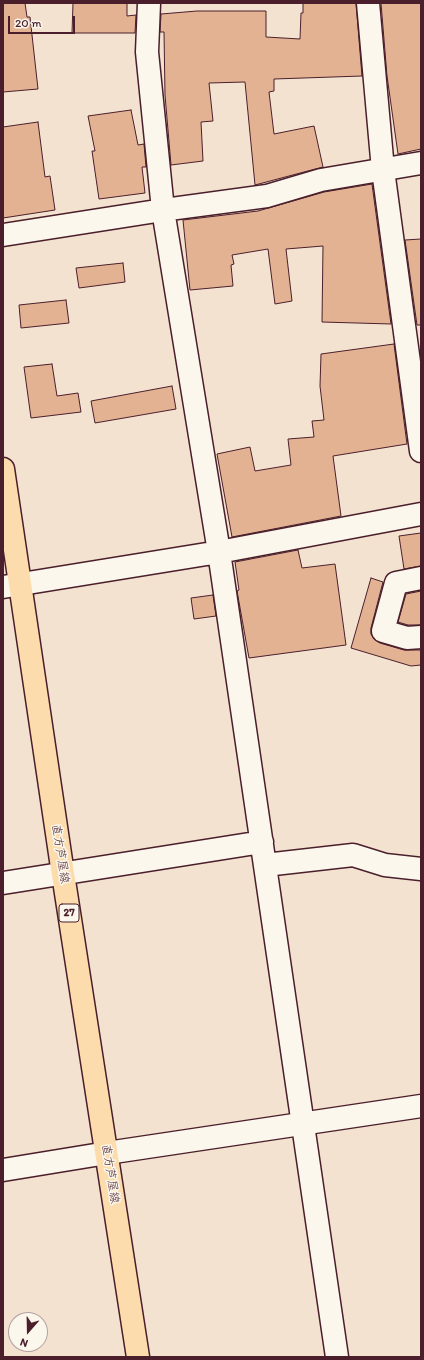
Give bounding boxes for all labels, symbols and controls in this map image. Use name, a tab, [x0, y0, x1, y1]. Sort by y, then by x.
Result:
scale bar	[10, 8, 77, 34]
text: 20 m	[15, 16, 42, 30]
street label: 直方芦屋線	[48, 823, 72, 885]
road number: 27	[59, 904, 79, 922]
street label: 直方芦屋線	[98, 1143, 122, 1205]
north arrow	[8, 1312, 48, 1352]
text: N	[18, 1335, 30, 1350]

